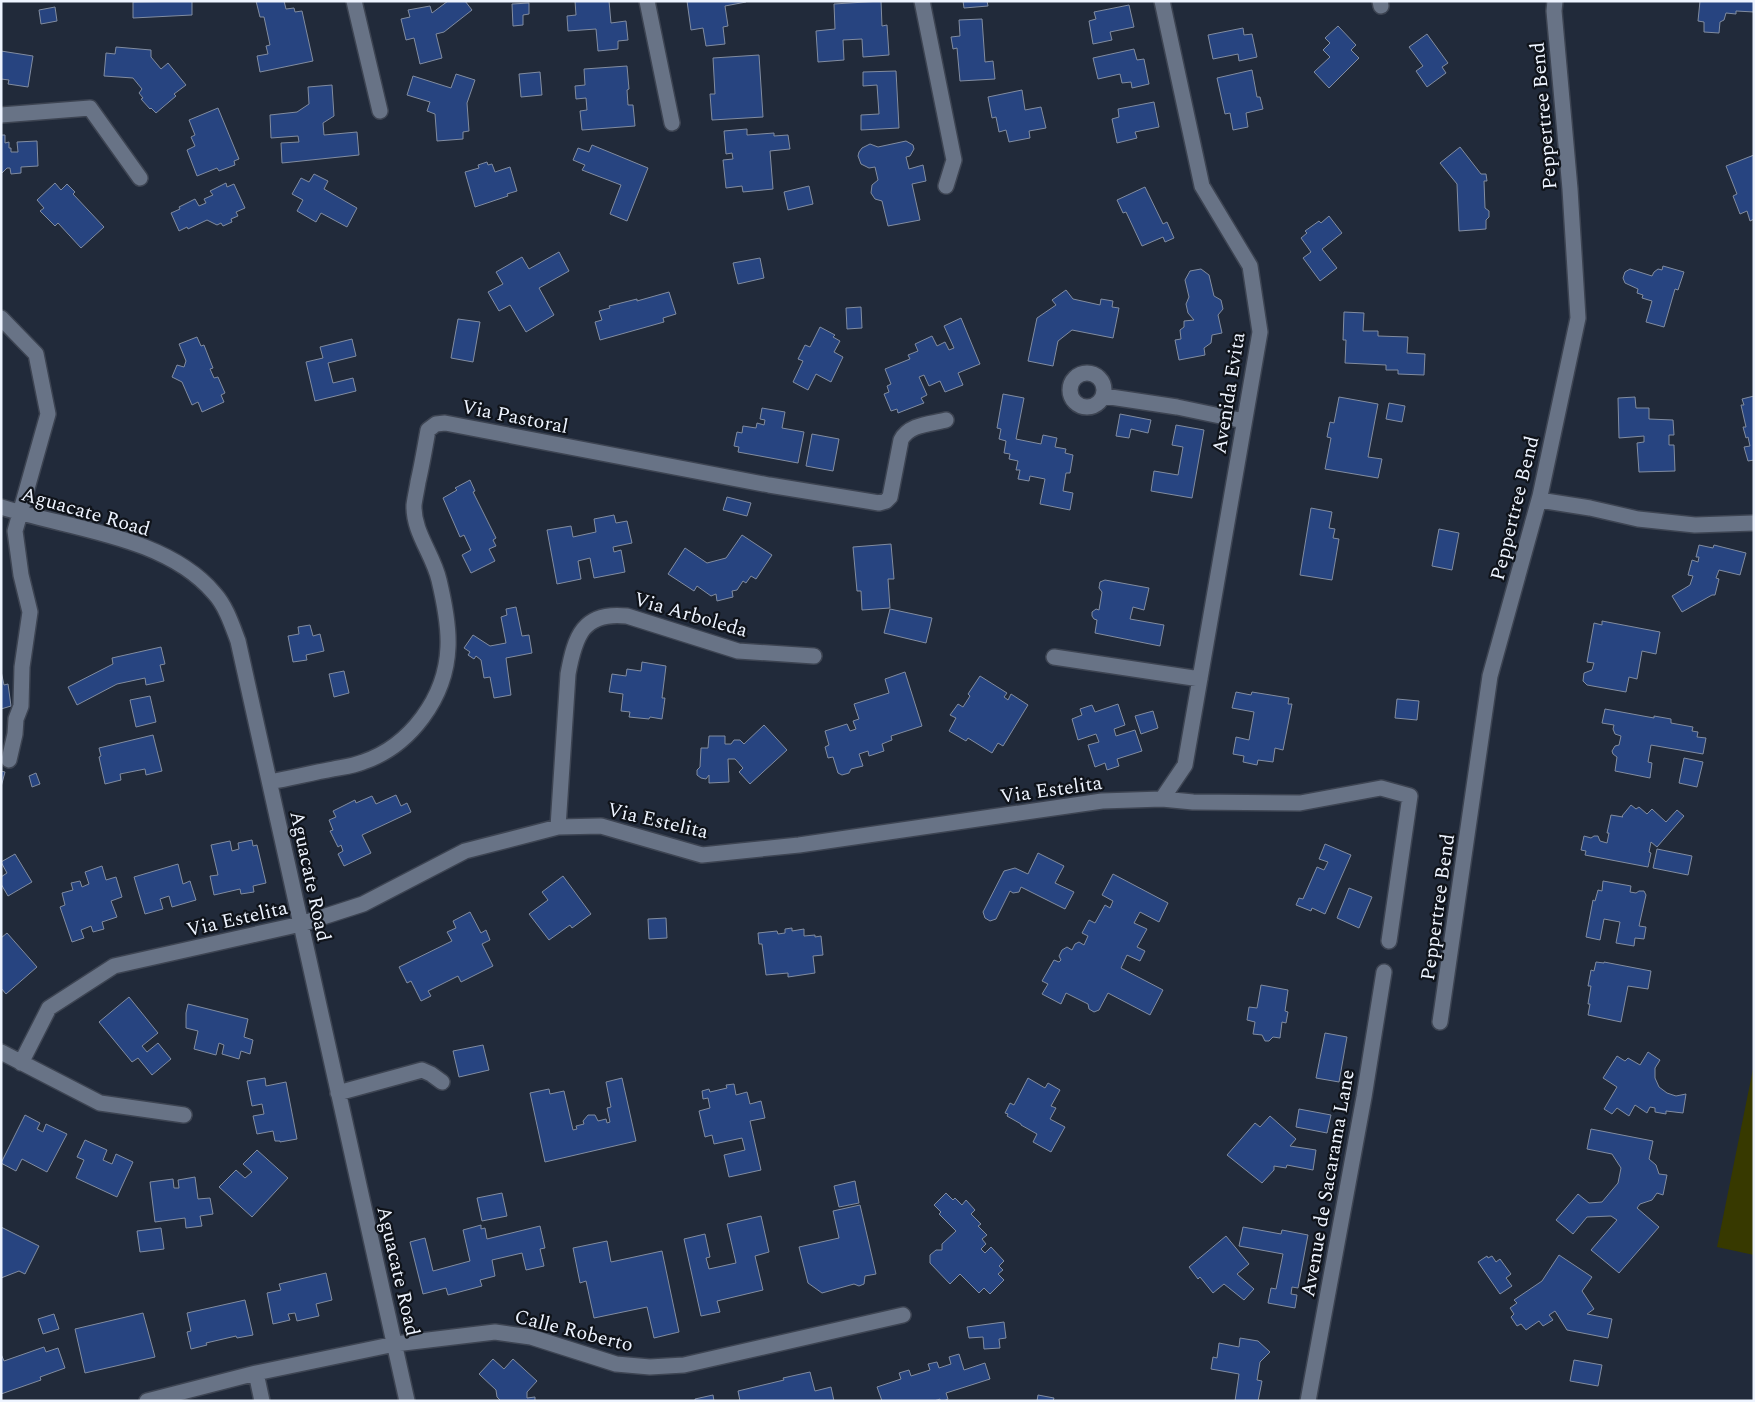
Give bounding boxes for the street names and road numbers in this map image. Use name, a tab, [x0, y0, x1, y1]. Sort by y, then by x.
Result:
street label: Peppertree Bend	[1523, 41, 1565, 191]
street label: Avenida Evita	[1205, 330, 1253, 456]
street label: Via Pastoral	[459, 392, 571, 442]
street label: Peppertree Bend	[1483, 433, 1547, 584]
street label: Aguacate Road	[18, 479, 154, 545]
street label: Via Arboleda	[630, 584, 751, 646]
street label: Via Estelita	[998, 768, 1104, 812]
street label: Via Estelita	[604, 795, 712, 847]
street label: Aguacate Road	[282, 808, 338, 944]
street label: Peppertree Bend	[1413, 832, 1463, 982]
street label: Via Estelita	[184, 893, 291, 945]
street label: Avenue de Sacarama Lane	[1293, 1067, 1363, 1299]
street label: Aguacate Road	[368, 1203, 428, 1339]
street label: Calle Roberto	[511, 1302, 636, 1360]

